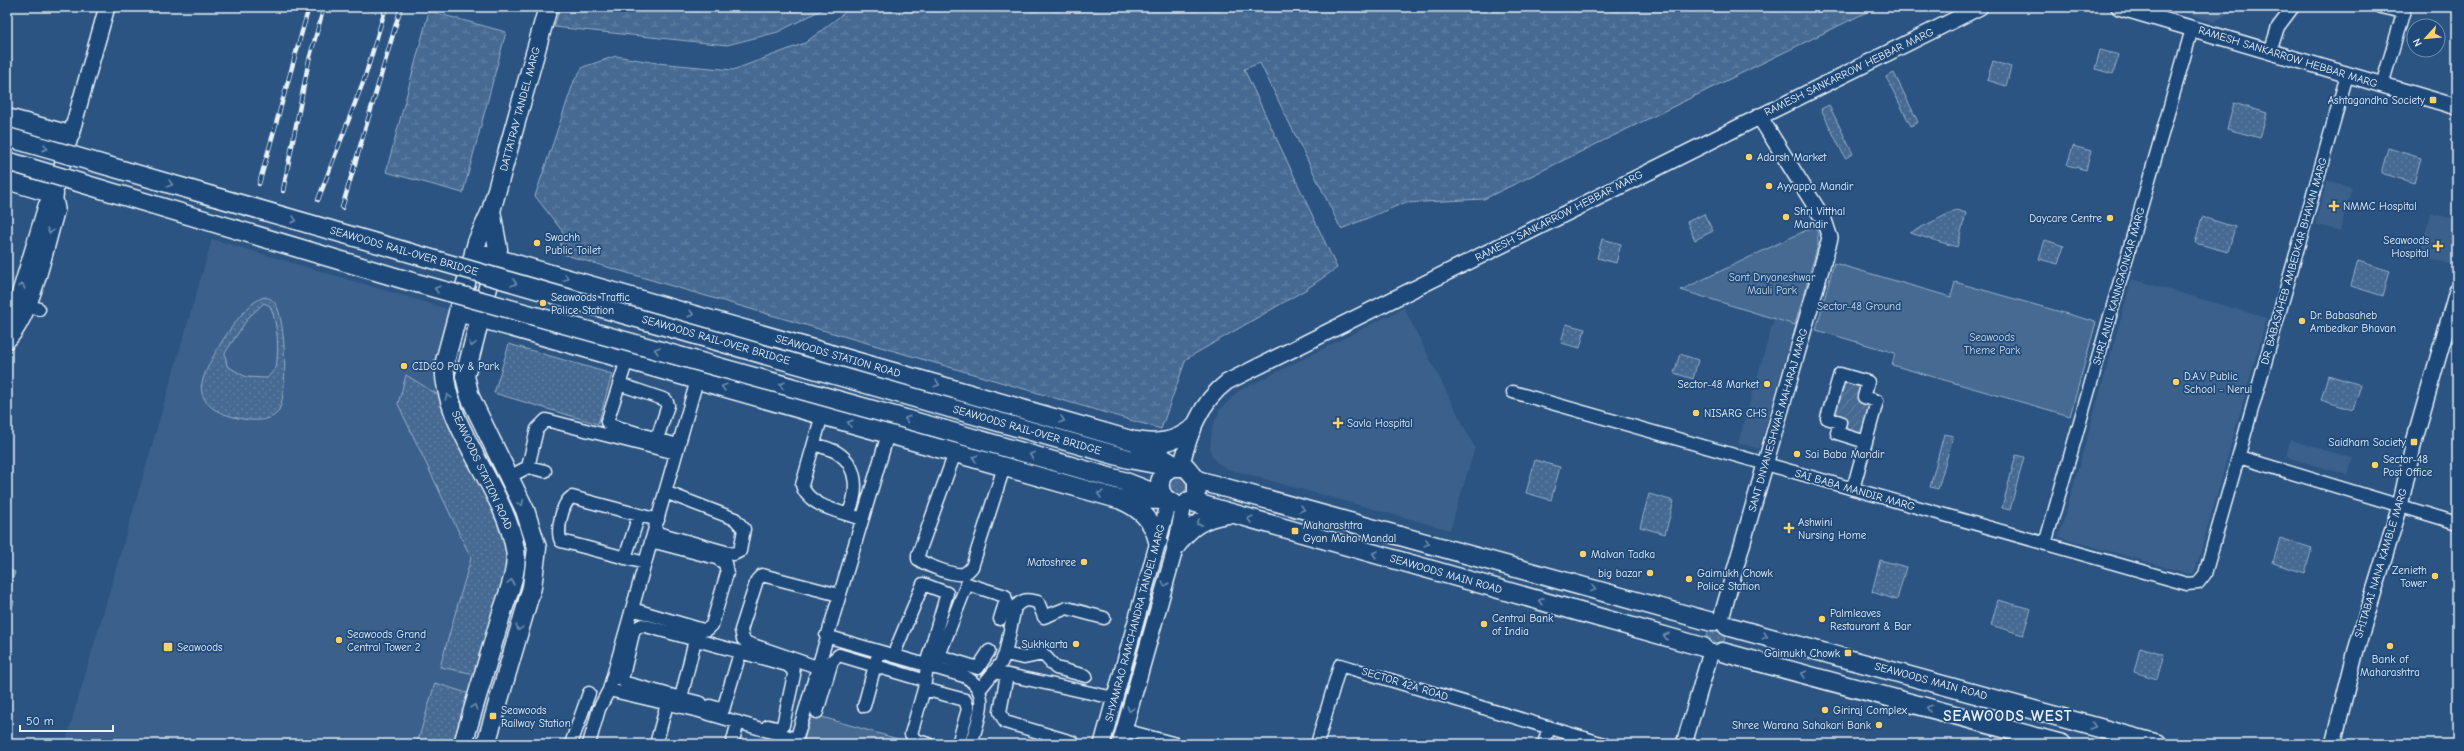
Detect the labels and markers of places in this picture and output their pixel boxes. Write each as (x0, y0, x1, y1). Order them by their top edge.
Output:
place label: Ashtagandha Society (2328, 94, 2425, 107)
marker: Ashtagandha Society (2428, 95, 2438, 105)
place label: Adarsh Market (1757, 151, 1827, 164)
marker: Adarsh Market (1744, 152, 1754, 162)
place label: Ayyappa Mandir (1777, 180, 1854, 193)
marker: Ayyappa Mandir (1764, 181, 1774, 191)
marker: NMMC Hospital (2328, 200, 2340, 212)
place label: NMMC Hospital (2343, 200, 2417, 213)
place label: Shri Vitthal Mandir (1794, 205, 1845, 231)
marker: Shri Vitthal Mandir (1781, 212, 1791, 222)
place label: Daycare Centre (2029, 212, 2102, 225)
marker: Daycare Centre (2105, 213, 2115, 223)
place label: Swachh Public Toilet (545, 231, 602, 257)
place label: Seawoods Hospital (2383, 234, 2429, 260)
marker: Swachh Public Toilet (532, 238, 542, 248)
marker: Seawoods Hospital (2432, 240, 2444, 252)
place label: Seawoods Traffic Police Station (551, 291, 631, 317)
marker: Seawoods Traffic Police Station (538, 298, 548, 308)
place label: Dr. Babasaheb Ambedkar Bhavan (2310, 309, 2396, 335)
marker: Dr. Babasaheb Ambedkar Bhavan (2297, 316, 2307, 326)
place label: CIDCO Pay & Park (412, 360, 500, 373)
marker: CIDCO Pay & Park (399, 361, 409, 371)
place label: D.A.V Public School - Nerul (2184, 370, 2252, 396)
marker: D.A.V Public School - Nerul (2171, 377, 2181, 387)
place label: Sector-48 Market (1677, 378, 1760, 391)
marker: Sector-48 Market (1762, 379, 1772, 389)
place label: NISARG CHS (1704, 407, 1767, 420)
marker: NISARG CHS (1691, 408, 1701, 418)
marker: Savla Hospital (1332, 417, 1344, 429)
place label: Savla Hospital (1347, 417, 1413, 430)
place label: Saidham Society (2328, 436, 2406, 449)
marker: Saidham Society (2409, 437, 2419, 447)
place label: Sai Baba Mandir (1805, 448, 1885, 461)
marker: Sai Baba Mandir (1792, 449, 1802, 459)
place label: Sector-48 Post Office (2383, 453, 2433, 479)
marker: Sector-48 Post Office (2370, 460, 2380, 470)
place label: Ashwini Nursing Home (1798, 516, 1867, 542)
place label: Maharashtra Gyan Maha Mandal (1303, 519, 1396, 545)
marker: Ashwini Nursing Home (1783, 522, 1795, 534)
marker: Maharashtra Gyan Maha Mandal (1290, 526, 1300, 536)
place label: Malvan Tadka (1591, 548, 1655, 561)
marker: Malvan Tadka (1578, 549, 1588, 559)
place label: Matoshree (1027, 556, 1076, 569)
marker: Matoshree (1079, 557, 1089, 567)
place label: Zenieth Tower (2392, 564, 2428, 590)
place label: big bazar (1598, 567, 1643, 580)
place label: Gaimukh Chowk Police Station (1697, 567, 1774, 593)
marker: big bazar (1645, 568, 1655, 578)
marker: Zenieth Tower (2430, 571, 2440, 581)
marker: Gaimukh Chowk Police Station (1684, 574, 1694, 584)
place label: Palmleaves Restaurant & Bar (1830, 607, 1912, 633)
place label: Central Bank of India (1492, 612, 1554, 638)
marker: Palmleaves Restaurant & Bar (1817, 614, 1827, 624)
marker: Central Bank of India (1479, 619, 1489, 629)
place label: Seawoods Grand Central Tower 2 (347, 628, 426, 654)
marker: Seawoods Grand Central Tower 2 (334, 635, 344, 645)
place label: Sukhkarta (1021, 638, 1068, 651)
marker: Sukhkarta (1071, 639, 1081, 649)
marker: Seawoods (162, 641, 174, 653)
place label: Seawoods (177, 641, 223, 654)
marker: Bank of Maharashtra (2385, 641, 2395, 651)
place label: Gaimukh Chowk (1764, 647, 1841, 660)
marker: Gaimukh Chowk (1843, 648, 1853, 658)
place label: Bank of Maharashtra (2360, 653, 2420, 679)
place label: Seawoods Railway Station (501, 704, 571, 730)
place label: Giriraj Complex (1833, 704, 1908, 717)
marker: Giriraj Complex (1820, 705, 1830, 715)
marker: Seawoods Railway Station (488, 711, 498, 721)
place label: Shree Warana Sahakari Bank (1732, 719, 1872, 732)
marker: Shree Warana Sahakari Bank (1874, 720, 1884, 730)

